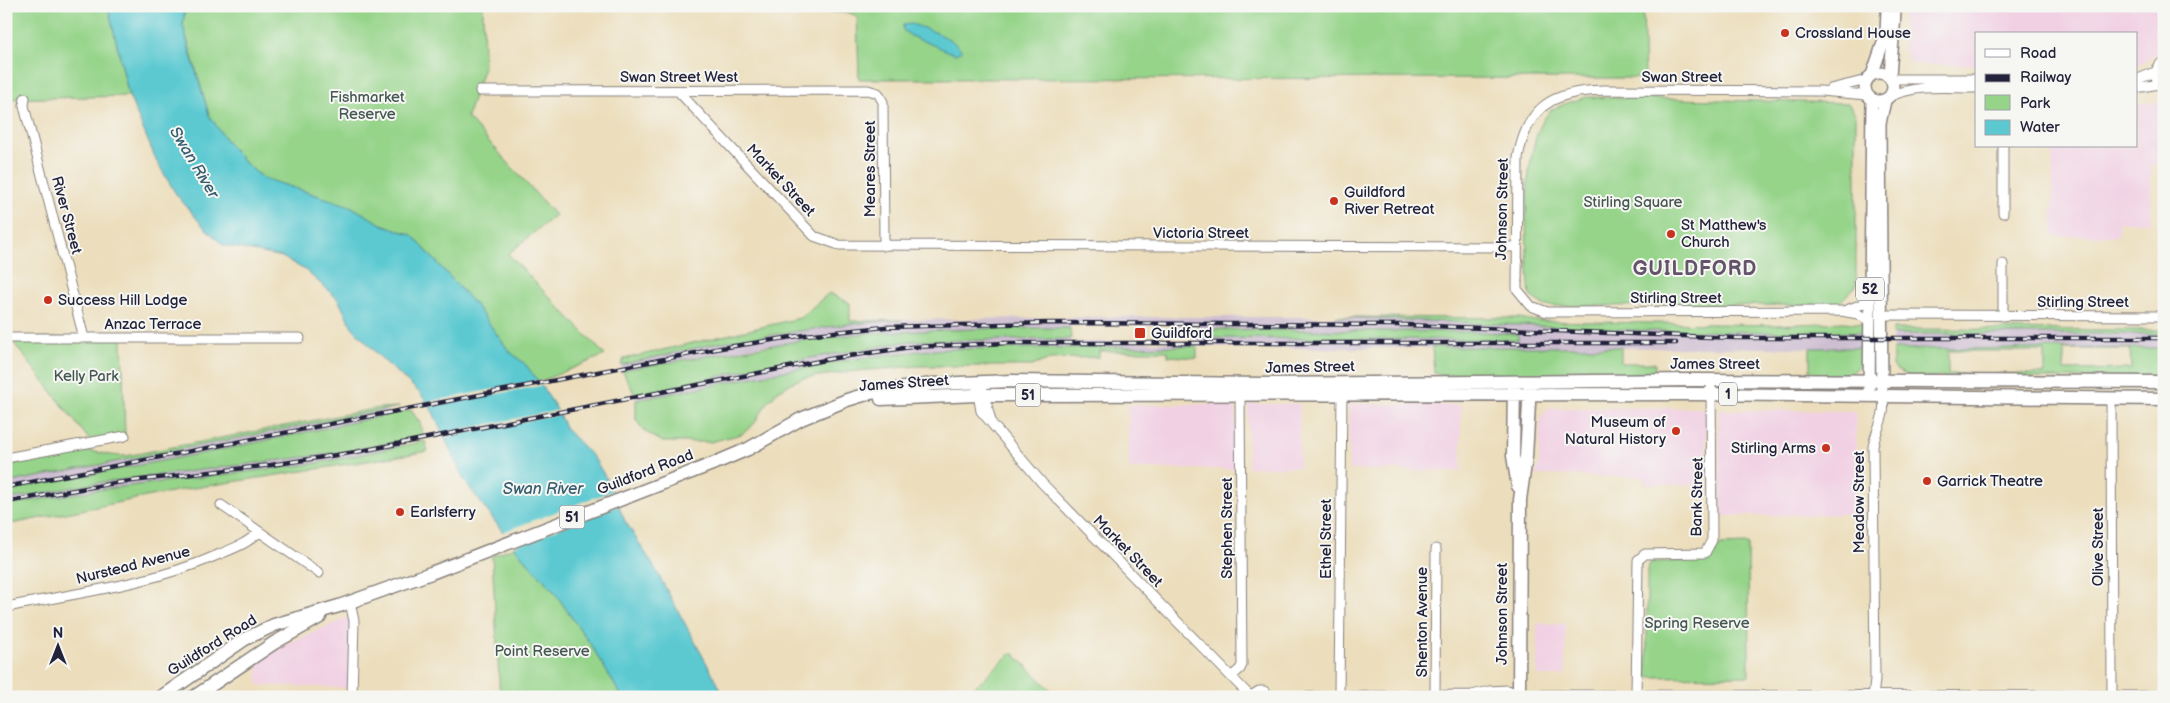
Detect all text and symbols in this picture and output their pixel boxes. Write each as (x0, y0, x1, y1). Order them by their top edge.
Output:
place label: Crossland House (1795, 24, 1911, 43)
marker: Crossland House (1779, 27, 1791, 39)
legend (1975, 32, 2138, 148)
text: Road (2020, 44, 2056, 63)
street label: Swan Street West (620, 68, 738, 87)
street label: Swan Street (1642, 68, 1723, 87)
text: Railway (2020, 68, 2071, 87)
park label: Fishmarket Reserve (329, 88, 405, 124)
text: Park (2020, 94, 2051, 113)
text: Water (2020, 118, 2060, 137)
street label: Meares Street (861, 120, 880, 217)
water label: Swan River (165, 123, 223, 203)
street label: Market Street (742, 140, 819, 221)
street label: Johnson Street (1492, 157, 1513, 260)
street label: River Street (47, 174, 86, 257)
place label: Guildford River Retreat (1344, 183, 1435, 219)
park label: Stirling Square (1583, 193, 1683, 212)
marker: Guildford River Retreat (1328, 195, 1340, 207)
place label: St Matthew's Church (1681, 216, 1767, 252)
street label: Victoria Street (1153, 224, 1249, 243)
marker: St Matthew's Church (1665, 228, 1677, 240)
district label: GUILDFORD (1633, 257, 1757, 281)
road number: 52 (1856, 278, 1884, 300)
street label: Stirling Street (1630, 289, 1722, 308)
place label: Success Hill Lodge (58, 291, 187, 310)
street label: Stirling Street (2037, 293, 2129, 312)
marker: Success Hill Lodge (42, 294, 54, 306)
street label: Anzac Terrace (105, 315, 202, 334)
place label: Guildford (1151, 324, 1212, 343)
marker: Guildford (1133, 326, 1147, 340)
street label: James Street (1670, 355, 1760, 374)
street label: James Street (1265, 357, 1355, 378)
park label: Kelly Park (53, 367, 119, 386)
street label: James Street (859, 371, 950, 396)
road number: 1 (1719, 382, 1737, 406)
road number: 51 (1016, 384, 1040, 406)
place label: Museum of Natural History (1565, 413, 1666, 449)
marker: Museum of Natural History (1670, 425, 1682, 437)
place label: Stirling Arms (1731, 439, 1817, 458)
marker: Stirling Arms (1820, 442, 1832, 454)
street label: Guildford Road (594, 445, 696, 500)
street label: Meadow Street (1850, 450, 1869, 553)
street label: Bank Street (1687, 457, 1708, 537)
place label: Garrick Theatre (1937, 472, 2043, 491)
marker: Garrick Theatre (1921, 475, 1933, 487)
street label: Stephen Street (1218, 477, 1237, 579)
water label: Swan River (503, 480, 584, 499)
street label: Ethel Street (1317, 499, 1336, 579)
place label: Earlsferry (410, 503, 476, 522)
marker: Earlsferry (394, 506, 406, 518)
road number: 51 (560, 506, 584, 528)
street label: Olive Street (2089, 507, 2108, 586)
street label: Market Street (1089, 512, 1167, 591)
street label: Nurstead Avenue (74, 542, 192, 589)
street label: Johnson Street (1493, 563, 1512, 665)
street label: Shenton Avenue (1413, 567, 1432, 677)
street label: Guildford Road (164, 610, 260, 680)
park label: Spring Reserve (1644, 614, 1750, 633)
north arrow (32, 620, 82, 670)
text: N (53, 625, 63, 642)
park label: Point Reserve (494, 642, 590, 661)

